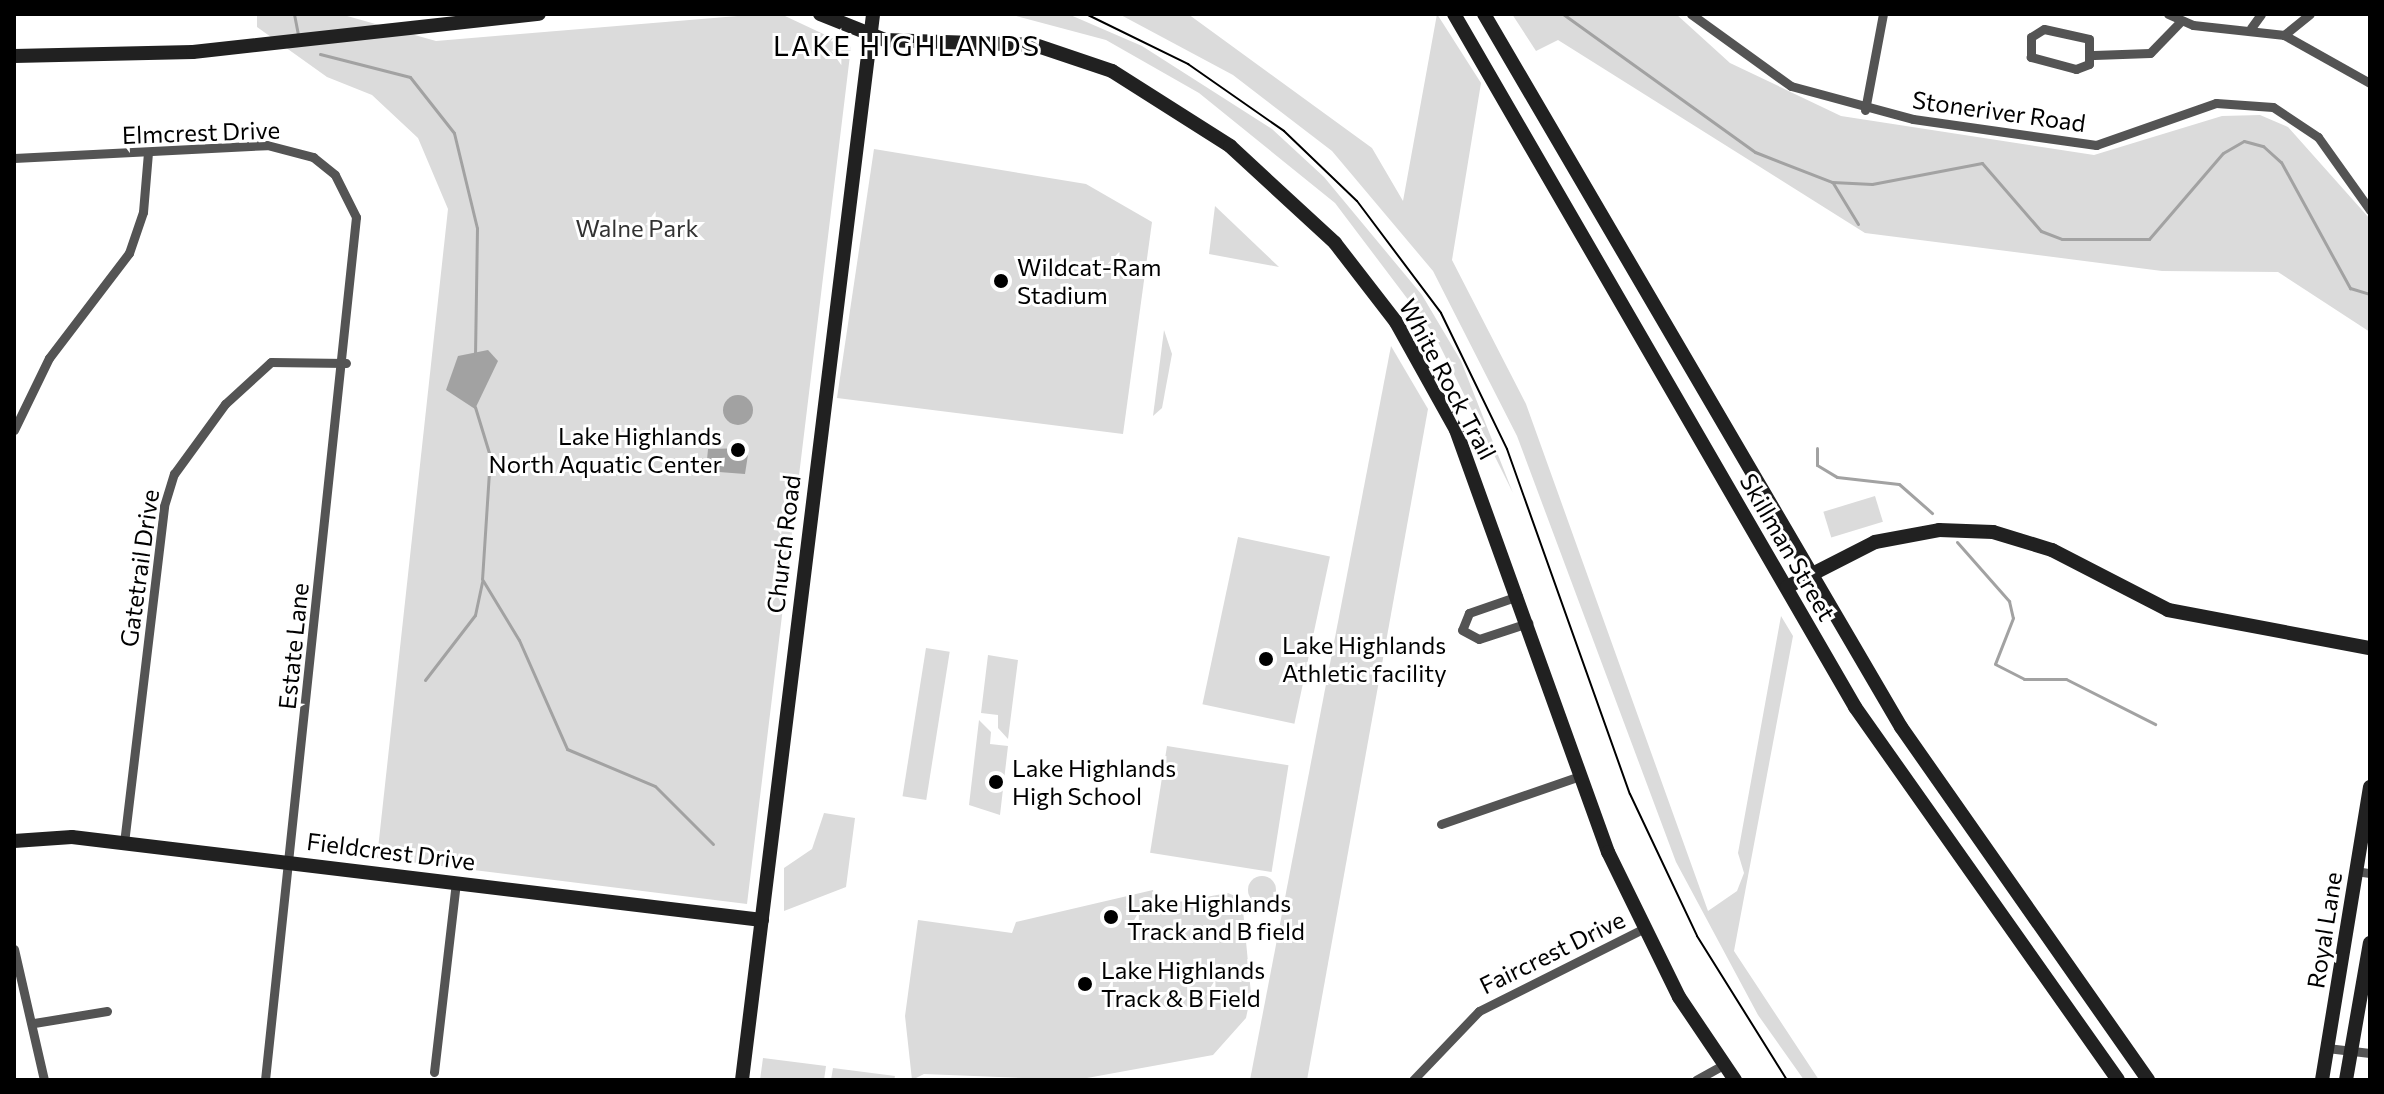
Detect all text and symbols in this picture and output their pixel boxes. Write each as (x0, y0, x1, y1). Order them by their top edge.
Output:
district label: LAKE HIGHLANDS (773, 28, 1041, 62)
street label: Stoneriver Road (1910, 85, 2088, 137)
street label: Elmcrest Drive (121, 115, 281, 149)
park label: Walne Park (575, 214, 699, 242)
place label: Wildcat-Ram Stadium (1017, 253, 1162, 309)
marker: Wildcat-Ram Stadium (992, 272, 1010, 290)
street label: White Rock Trail (1394, 294, 1502, 464)
place label: Lake Highlands North Aquatic Center (489, 422, 722, 478)
marker: Lake Highlands North Aquatic Center (729, 441, 747, 459)
street label: Skillman Street (1734, 468, 1842, 626)
street label: Church Road (760, 473, 806, 615)
street label: Gatetrail Drive (114, 487, 164, 649)
street label: Estate Lane (272, 581, 314, 711)
place label: Lake Highlands Athletic facility (1282, 631, 1447, 687)
marker: Lake Highlands Athletic facility (1257, 650, 1275, 668)
place label: Lake Highlands High School (1012, 754, 1176, 810)
marker: Lake Highlands High School (987, 773, 1005, 791)
street label: Fieldcrest Drive (305, 826, 477, 876)
street label: Royal Lane (2301, 870, 2347, 990)
place label: Lake Highlands Track and B field (1127, 889, 1305, 945)
street label: Faircrest Drive (1475, 904, 1629, 1000)
marker: Lake Highlands Track and B field (1102, 908, 1120, 926)
place label: Lake Highlands Track & B Field (1101, 956, 1265, 1012)
marker: Lake Highlands Track & B Field (1076, 975, 1094, 993)

